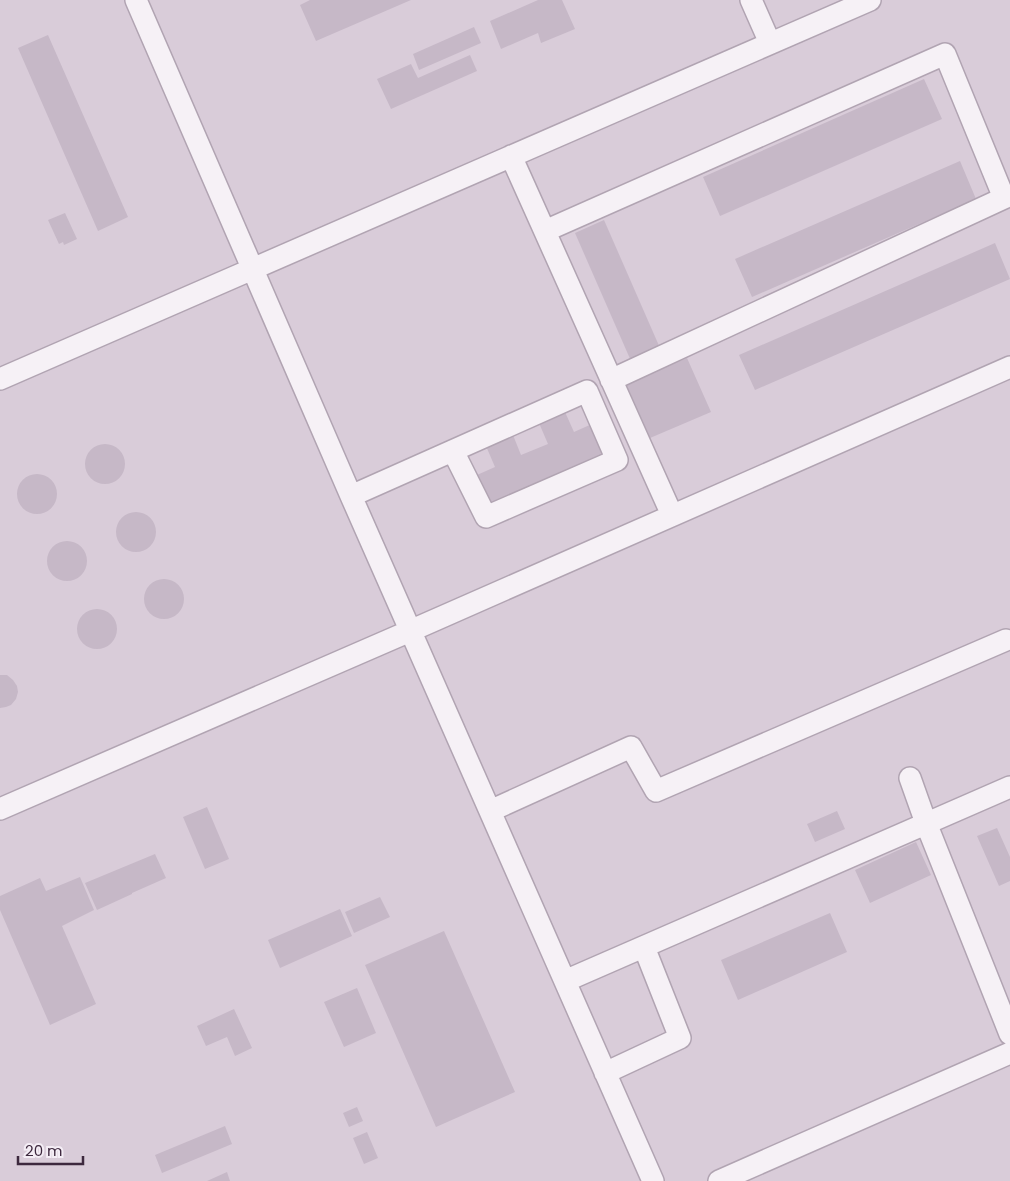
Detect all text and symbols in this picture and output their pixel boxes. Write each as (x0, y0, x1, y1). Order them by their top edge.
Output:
scale bar (18, 1134, 82, 1166)
text: 20 m (25, 1140, 63, 1161)

